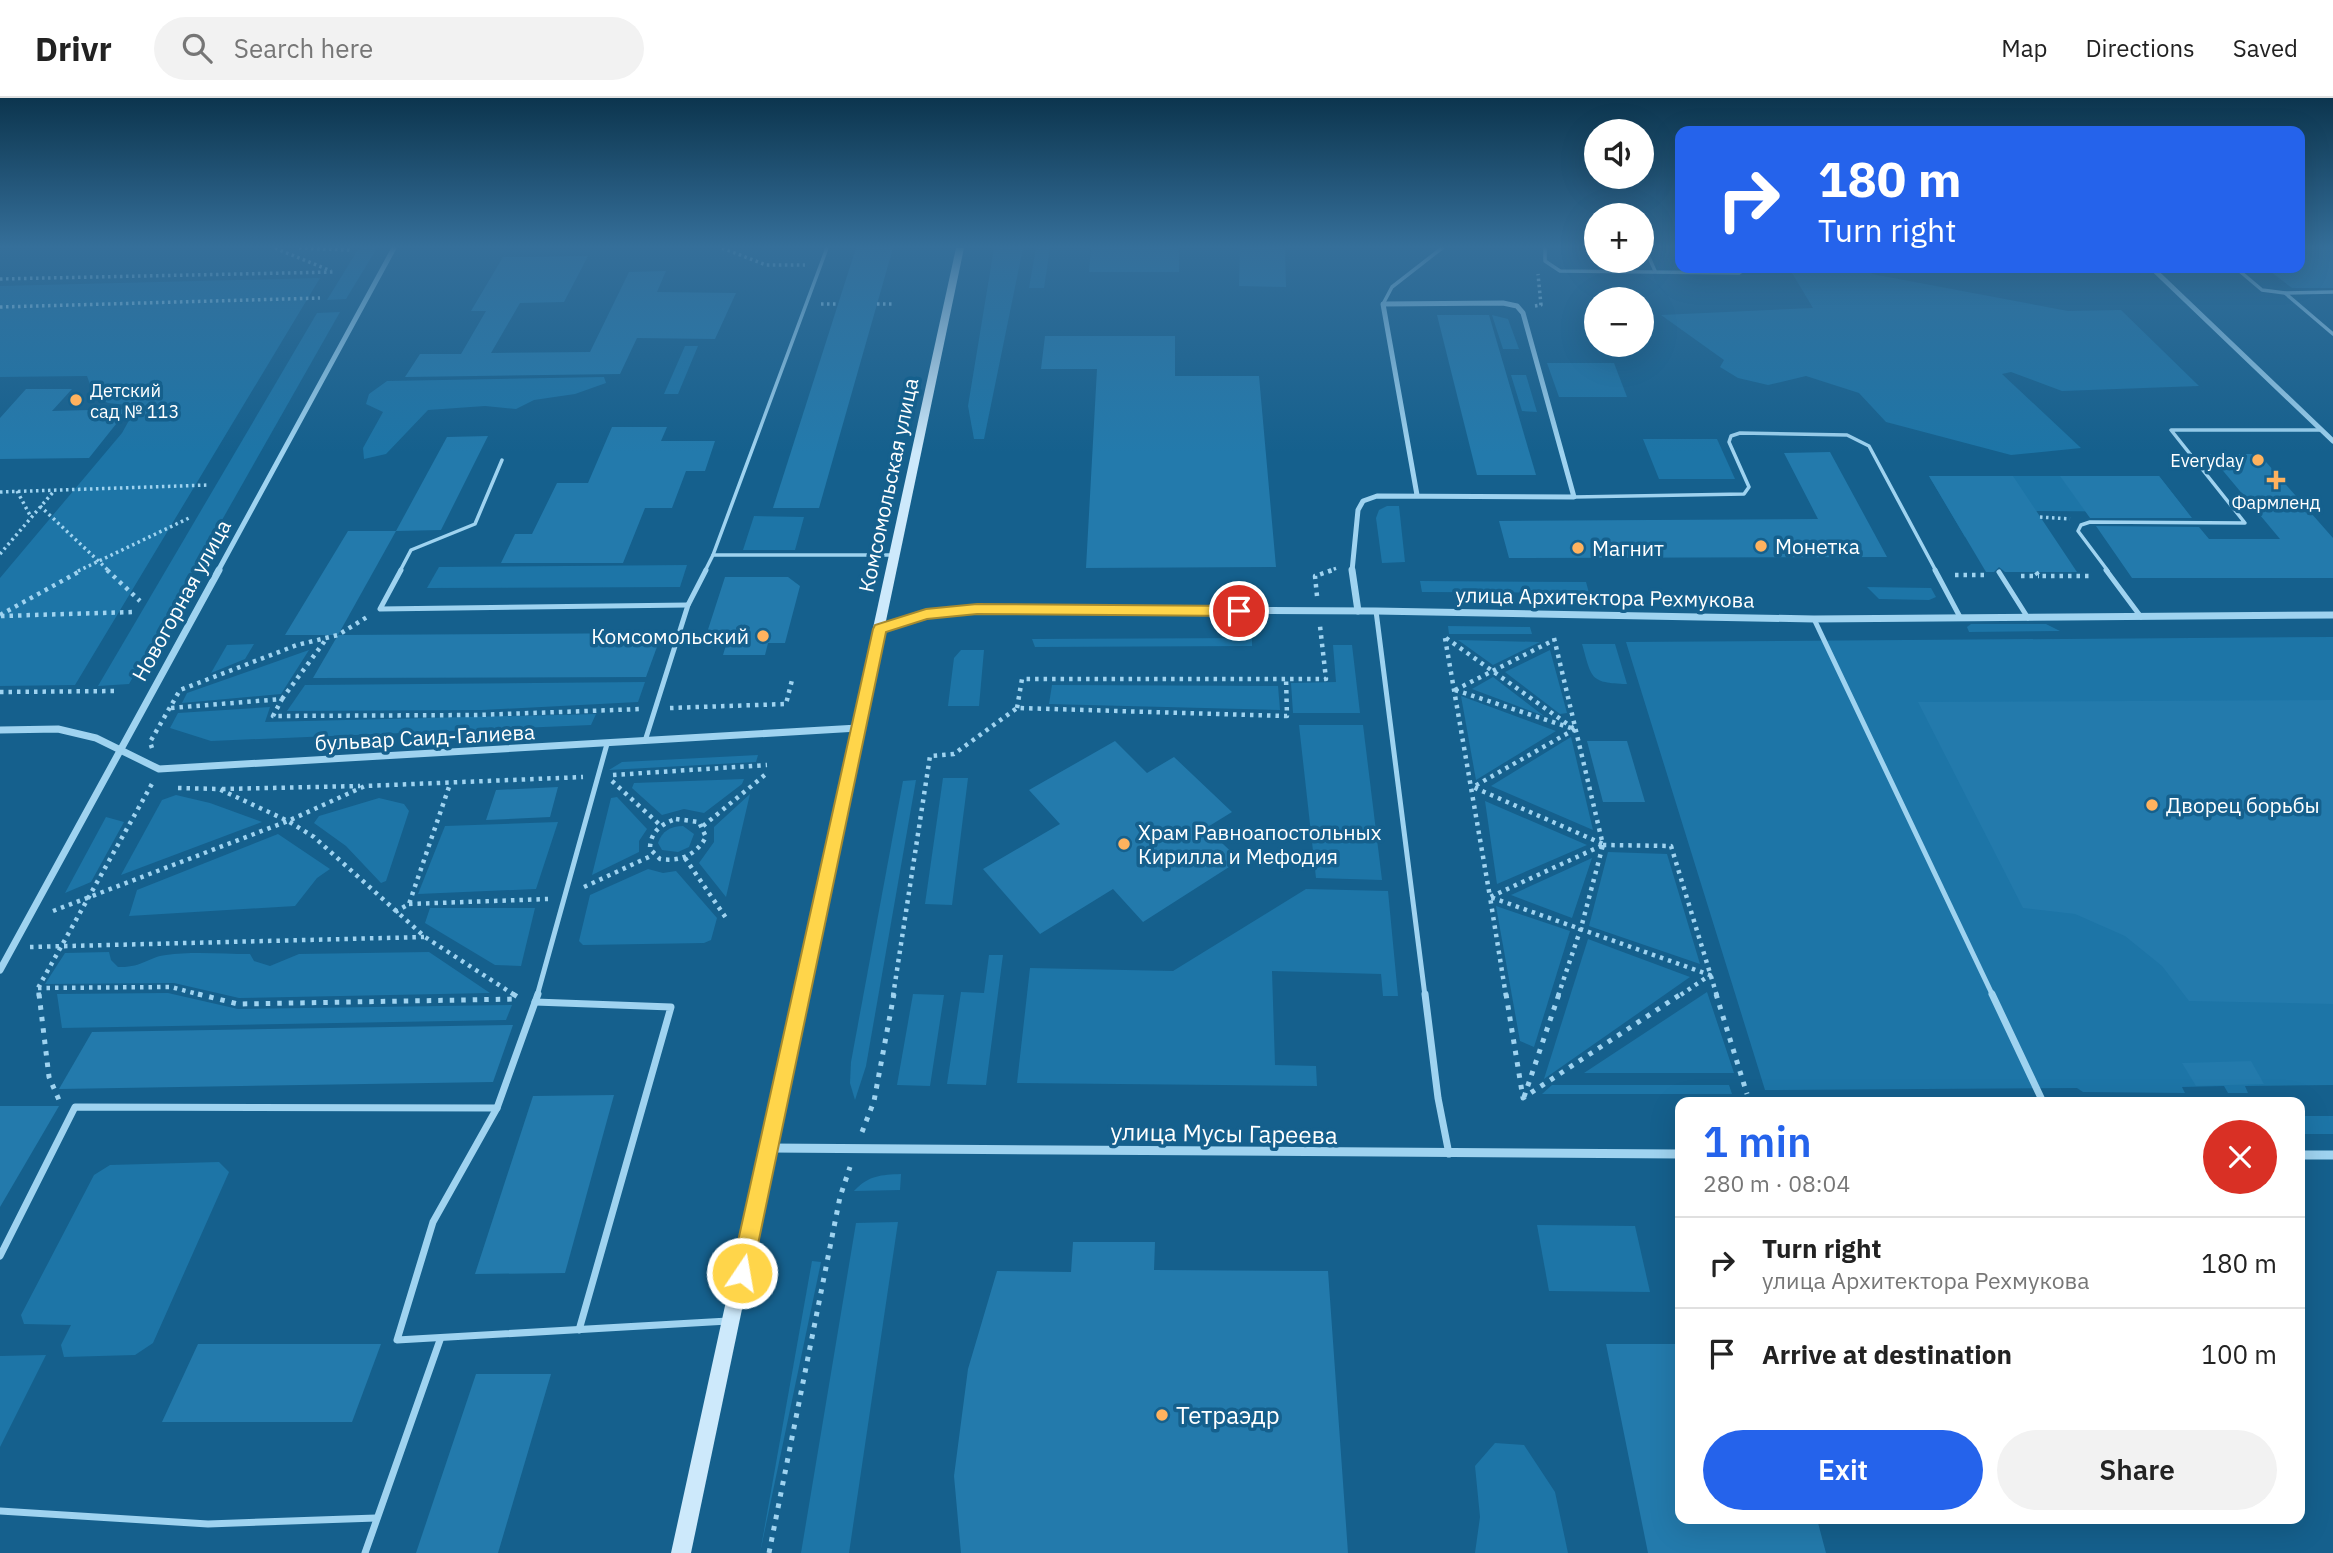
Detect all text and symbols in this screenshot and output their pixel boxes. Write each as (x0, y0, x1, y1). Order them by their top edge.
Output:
search box (154, 17, 644, 80)
text: Drivr (35, 27, 112, 70)
icon: search (178, 29, 216, 67)
text: Search here (234, 31, 373, 65)
text: Map (2001, 32, 2047, 64)
text: Directions (2085, 32, 2195, 64)
text: Saved (2233, 32, 2298, 64)
map controls (1584, 119, 1654, 357)
button: sound (1584, 119, 1654, 189)
text: 180 m (1818, 147, 1962, 210)
icon: right (1703, 154, 1794, 245)
button: + (1584, 203, 1654, 273)
text: Turn right (1818, 209, 1956, 251)
button: − (1584, 287, 1654, 357)
street label: Комсомольская улица (852, 375, 924, 595)
place label: Детский сад № 113 (90, 379, 179, 423)
marker: Детский сад № 113 (68, 392, 84, 408)
place label: Everyday (2170, 449, 2244, 472)
marker: Everyday (2250, 452, 2266, 468)
marker: Фармленд (2268, 472, 2284, 488)
place label: Фармленд (2231, 491, 2321, 514)
street label: Новогорная улица (125, 514, 237, 686)
place label: Монетка (1775, 532, 1860, 560)
place label: Магнит (1592, 534, 1664, 562)
marker: Монетка (1753, 538, 1769, 554)
marker: Магнит (1570, 540, 1586, 556)
street label: улица Архитектора Рехмукова (1455, 580, 1755, 614)
pin (1209, 581, 1269, 641)
icon: arrive (1220, 592, 1258, 630)
place label: Комсомольский (591, 622, 749, 650)
marker: Комсомольский (755, 628, 771, 644)
street label: бульвар Саид-Галиева (314, 717, 536, 757)
place label: Дворец борьбы (2166, 791, 2320, 819)
marker: Дворец борьбы (2144, 797, 2160, 813)
place label: Храм Равноапостольных Кирилла и Мефодия (1138, 818, 1382, 870)
marker: Храм Равноапостольных Кирилла и Мефодия (1116, 836, 1132, 852)
text: 1 min (1703, 1114, 1812, 1169)
street label: улица Мусы Гареева (1110, 1115, 1338, 1151)
button: close (2203, 1120, 2277, 1194)
text: 280 m · 08:04 (1703, 1168, 1850, 1198)
text: Turn right (1762, 1231, 1881, 1265)
position arrow (705, 1236, 779, 1310)
icon: right (1703, 1244, 1741, 1282)
text: 180 m (2201, 1246, 2277, 1280)
text: улица Архитектора Рехмукова (1762, 1265, 2090, 1295)
icon: arrive (1703, 1335, 1741, 1373)
text: Arrive at destination (1762, 1337, 2012, 1371)
text: 100 m (2201, 1337, 2277, 1371)
place label: Тетраэдр (1176, 1399, 1280, 1431)
marker: Тетраэдр (1154, 1407, 1170, 1423)
button: Exit (1703, 1430, 1983, 1510)
button: Share (1997, 1430, 2277, 1510)

